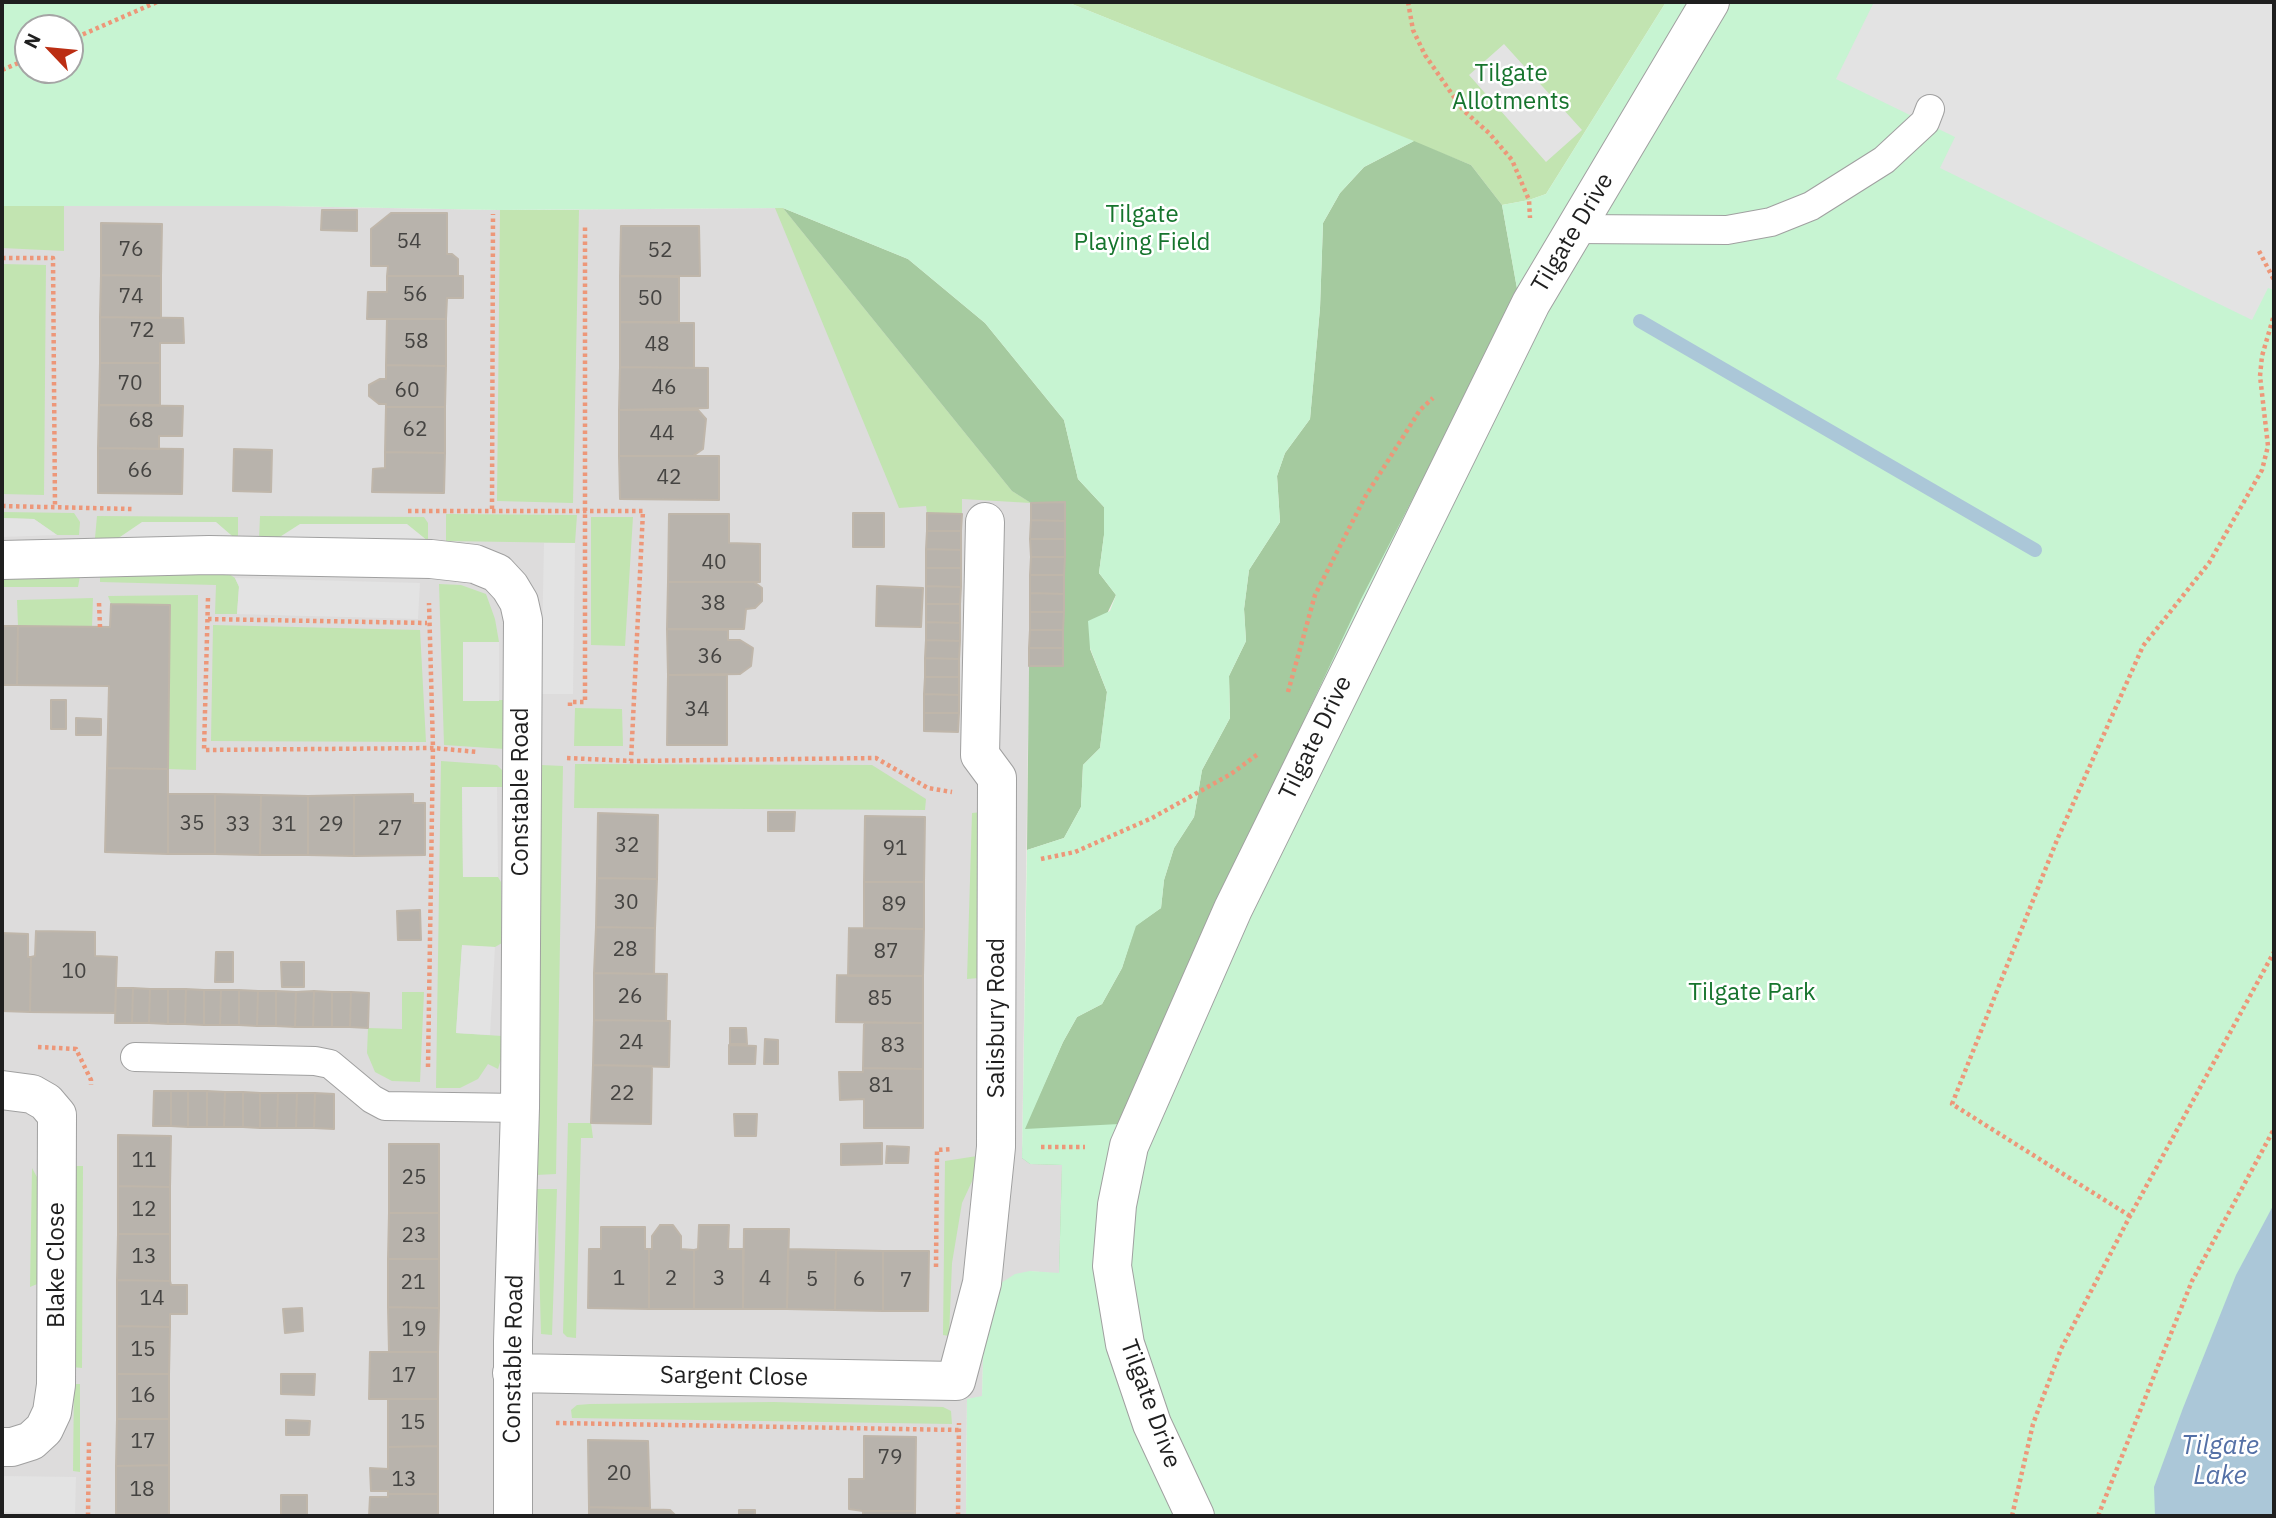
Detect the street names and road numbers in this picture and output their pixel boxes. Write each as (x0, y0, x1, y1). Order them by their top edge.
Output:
street label: Tilgate Drive (1526, 168, 1620, 298)
street label: Tilgate Drive (1274, 671, 1358, 805)
street label: Constable Road (507, 707, 535, 877)
street label: Salisbury Road (983, 938, 1011, 1098)
street label: Blake Close (43, 1202, 71, 1328)
street label: Constable Road (498, 1274, 530, 1444)
street label: Tilgate Drive (1113, 1336, 1187, 1472)
street label: Sargent Close (660, 1361, 808, 1393)

